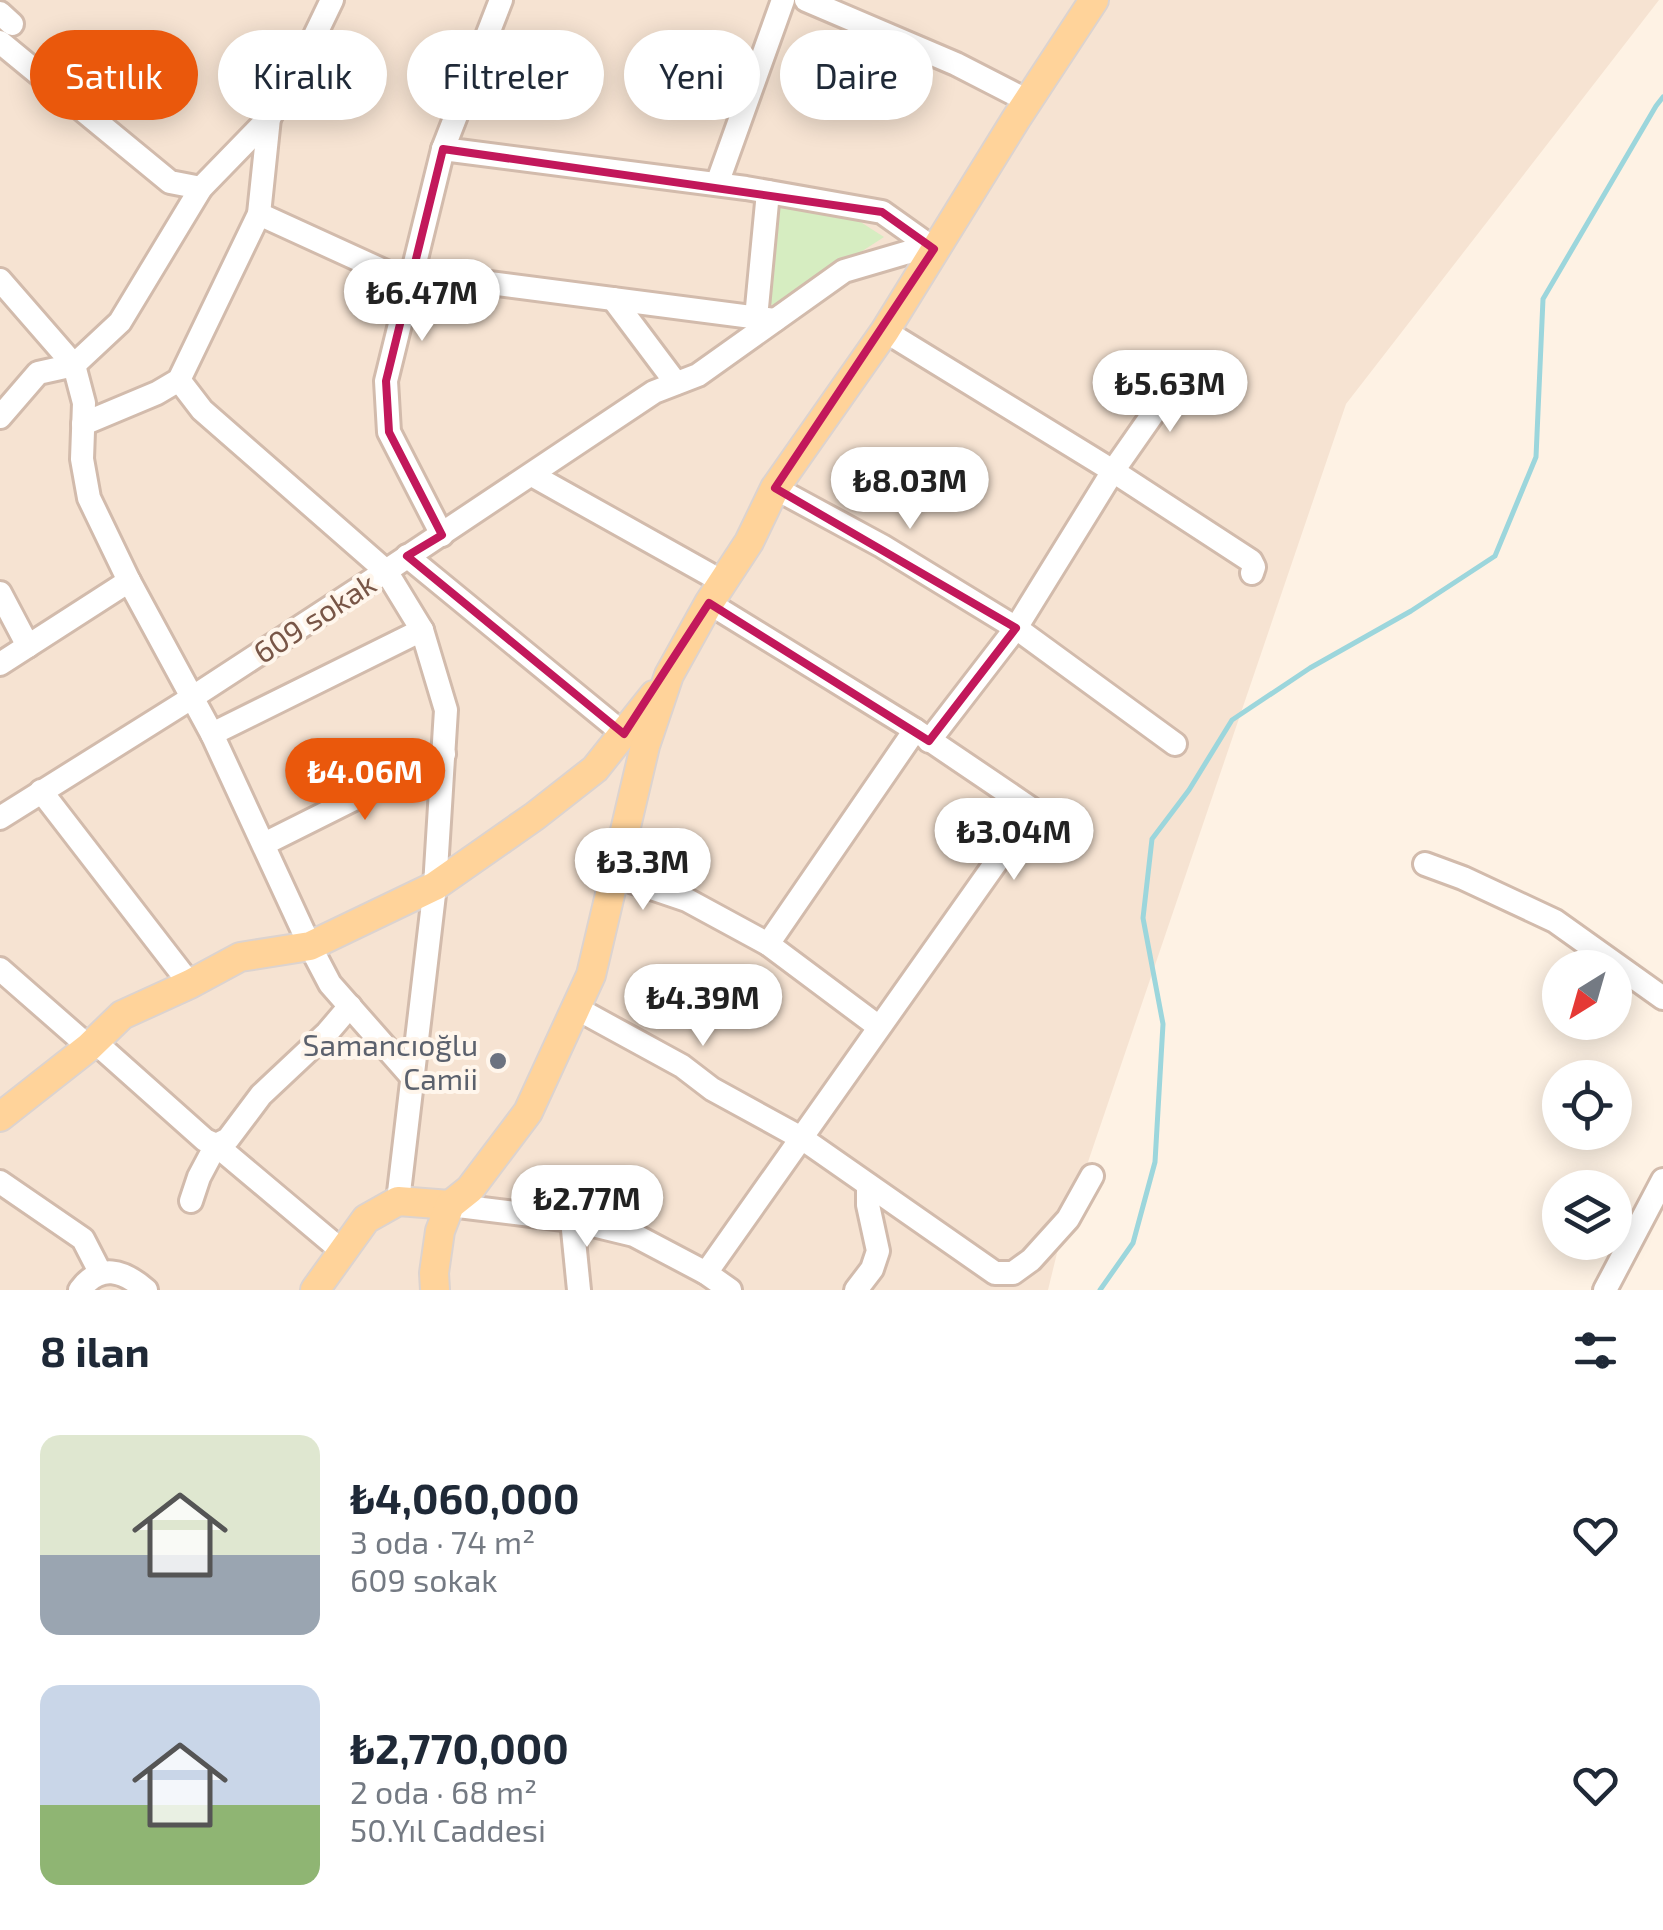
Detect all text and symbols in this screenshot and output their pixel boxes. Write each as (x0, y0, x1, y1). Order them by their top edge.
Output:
chip: Satılık (30, 30, 198, 120)
chip: Kiralık (218, 30, 387, 120)
chip: Filtreler (407, 30, 604, 120)
chip: Yeni (624, 30, 760, 120)
chip: Daire (780, 30, 933, 120)
pin: ₺6.47M (341, 259, 503, 344)
text: ₺6.47M (366, 272, 478, 310)
pin: ₺5.63M (1089, 350, 1251, 435)
text: ₺5.63M (1115, 363, 1225, 401)
pin: ₺8.03M (829, 447, 991, 532)
text: ₺8.03M (853, 460, 967, 498)
street label: 609 sokak (246, 564, 382, 670)
pin: ₺4.06M (284, 738, 446, 823)
text: ₺4.06M (307, 751, 423, 789)
pin: ₺3.04M (933, 798, 1095, 883)
text: ₺3.04M (957, 811, 1071, 849)
pin: ₺3.3M (573, 828, 713, 913)
text: ₺3.3M (597, 841, 689, 879)
north arrow (1542, 950, 1632, 1040)
map controls (1542, 950, 1632, 1260)
pin: ₺4.39M (622, 964, 784, 1049)
text: ₺4.39M (646, 977, 760, 1015)
place label: Samancıoğlu Camii (303, 1026, 478, 1096)
marker: Samancıoğlu Camii (487, 1050, 509, 1072)
button: locate (1542, 1060, 1632, 1150)
pin: ₺2.77M (506, 1165, 668, 1250)
button: layers (1542, 1170, 1632, 1260)
text: ₺2.77M (533, 1178, 641, 1216)
icon: filters (1568, 1323, 1623, 1378)
text: 8 ilan (40, 1325, 150, 1375)
text: ₺4,060,000 (350, 1472, 579, 1522)
icon: home (120, 1475, 240, 1595)
icon: heart (1568, 1508, 1623, 1563)
text: 3 oda · 74 m² (350, 1522, 535, 1560)
text: 609 sokak (350, 1560, 498, 1598)
text: ₺2,770,000 (350, 1722, 569, 1772)
icon: home (120, 1725, 240, 1845)
icon: heart (1568, 1758, 1623, 1813)
text: 2 oda · 68 m² (350, 1772, 537, 1810)
text: 50.Yıl Caddesi (350, 1810, 546, 1848)

